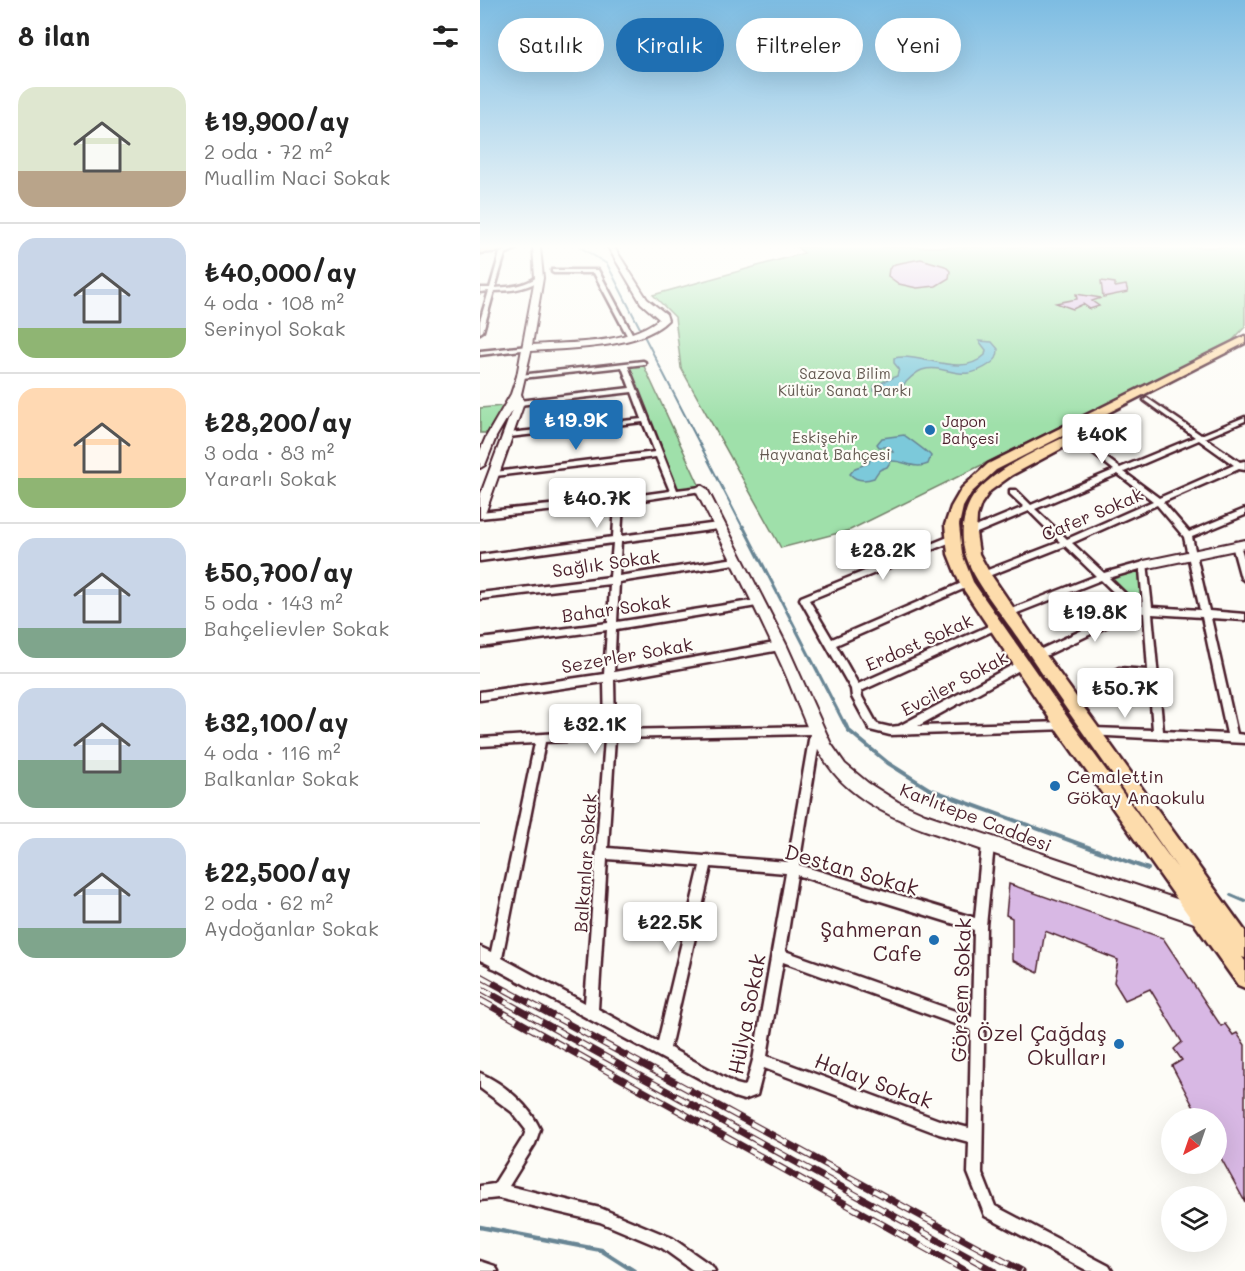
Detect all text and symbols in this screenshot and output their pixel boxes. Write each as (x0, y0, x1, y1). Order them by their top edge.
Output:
chip: Satılık (498, 18, 604, 72)
chip: Kiralık (616, 18, 724, 72)
chip: Filtreler (736, 18, 863, 72)
chip: Yeni (875, 18, 961, 72)
text: 8 ilan (18, 19, 90, 53)
icon: filters (429, 20, 462, 53)
text: ₺19,900/ay (204, 104, 350, 138)
icon: home (66, 111, 138, 183)
text: 2 oda · 72 m² (204, 138, 332, 164)
text: Muallim Naci Sokak (204, 164, 390, 190)
text: ₺40,000/ay (204, 255, 357, 289)
icon: home (66, 262, 138, 334)
text: 4 oda · 108 m² (204, 289, 344, 315)
text: Serinyol Sokak (204, 315, 345, 341)
park label: Sazova Bilim Kültür Sanat Parkı (778, 363, 912, 400)
pin: ₺19.9K (527, 400, 625, 451)
text: ₺28,200/ay (204, 405, 352, 439)
text: ₺19.9K (544, 406, 608, 432)
place label: Japon Bahçesi (942, 411, 999, 448)
icon: home (66, 412, 138, 484)
pin: ₺40K (1066, 414, 1138, 465)
text: ₺40K (1076, 420, 1128, 446)
marker: Japon Bahçesi (923, 423, 937, 437)
park label: Eskişehir Hayvanat Bahçesi (759, 427, 891, 464)
text: 3 oda · 83 m² (204, 439, 334, 465)
text: Yararlı Sokak (204, 465, 337, 491)
pin: ₺40.7K (548, 478, 646, 529)
street label: Cafer Sokak (1038, 482, 1146, 546)
text: ₺40.7K (563, 484, 631, 510)
pin: ₺28.2K (834, 530, 932, 581)
text: ₺28.2K (850, 536, 916, 562)
street label: Sağlık Sokak (551, 544, 661, 582)
text: ₺50,700/ay (204, 555, 353, 589)
icon: home (66, 562, 138, 634)
street label: Bahar Sokak (560, 588, 672, 628)
text: 5 oda · 143 m² (204, 589, 343, 615)
pin: ₺19.8K (1046, 592, 1144, 643)
text: ₺19.8K (1062, 598, 1128, 624)
street label: Erdost Sokak (862, 608, 976, 676)
text: Bahçelievler Sokak (204, 615, 389, 641)
street label: Sezerler Sokak (559, 632, 695, 678)
street label: Evciler Sokak (896, 645, 1012, 721)
pin: ₺50.7K (1076, 668, 1174, 719)
text: ₺50.7K (1091, 674, 1159, 700)
pin: ₺32.1K (546, 704, 644, 755)
text: ₺32,100/ay (204, 705, 349, 739)
text: ₺32.1K (563, 710, 627, 736)
icon: home (66, 712, 138, 784)
text: 4 oda · 116 m² (204, 739, 341, 765)
place label: Cemalettin Gökay Anaokulu (1067, 764, 1205, 809)
text: Balkanlar Sokak (204, 765, 359, 791)
street label: Karlıtepe Caddesi (897, 777, 1055, 857)
marker: Cemalettin Gökay Anaokulu (1048, 779, 1062, 793)
street label: Balkanlar Sokak (568, 793, 602, 933)
street label: Destan Sokak (782, 837, 922, 901)
text: ₺22,500/ay (204, 855, 351, 889)
icon: home (66, 862, 138, 934)
text: 2 oda · 62 m² (204, 889, 333, 915)
pin: ₺22.5K (621, 902, 719, 953)
text: ₺22.5K (637, 908, 703, 934)
text: Aydoğanlar Sokak (204, 915, 379, 941)
place label: Şahmeran Cafe (820, 915, 922, 966)
street label: Görsem Sokak (944, 917, 976, 1063)
marker: Şahmeran Cafe (927, 933, 941, 947)
street label: Hülya Sokak (721, 951, 771, 1077)
place label: Özel Çağdaş Okulları (977, 1019, 1107, 1070)
marker: Özel Çağdaş Okulları (1112, 1037, 1126, 1051)
street label: Halay Sokak (811, 1046, 937, 1114)
north arrow (1161, 1108, 1227, 1174)
map controls (1161, 1108, 1227, 1252)
button: layers (1161, 1186, 1227, 1252)

